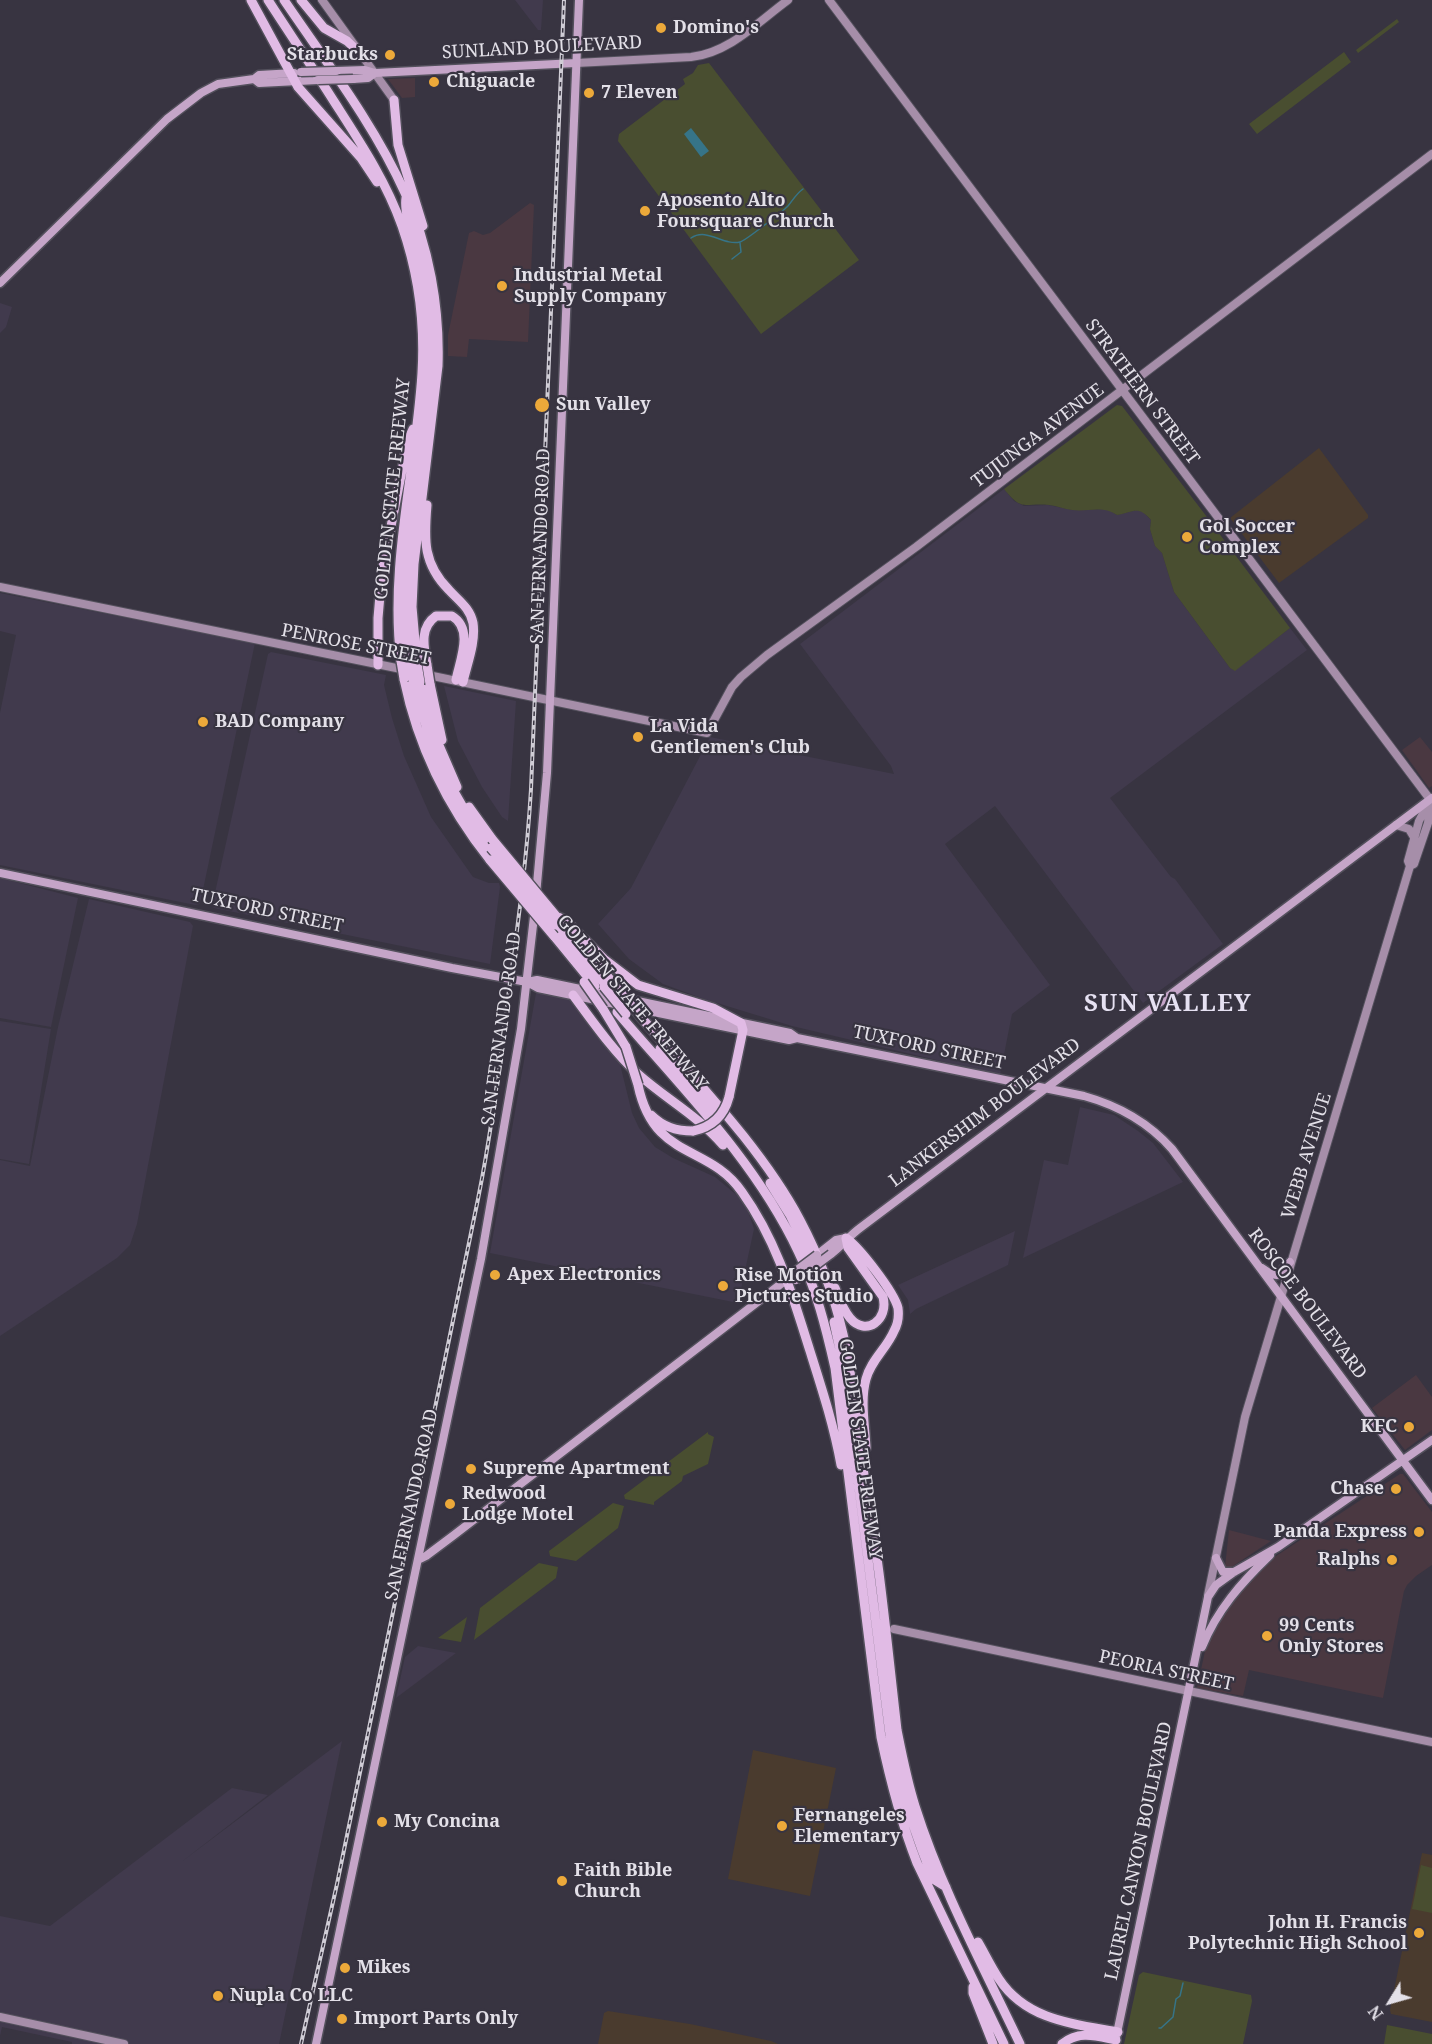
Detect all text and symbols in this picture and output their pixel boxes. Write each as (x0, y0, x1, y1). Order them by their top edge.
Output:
place label: Domino's (673, 17, 759, 39)
marker: Domino's (654, 21, 668, 35)
street label: SUNLAND BOULEVARD (441, 32, 643, 64)
place label: Starbucks (287, 44, 378, 66)
marker: Starbucks (383, 48, 397, 62)
place label: Chiguacle (446, 71, 535, 93)
marker: Chiguacle (427, 75, 441, 89)
place label: 7 Eleven (601, 82, 677, 104)
marker: 7 Eleven (582, 86, 596, 100)
place label: Aposento Alto Foursquare Church (657, 190, 834, 232)
marker: Aposento Alto Foursquare Church (638, 204, 652, 218)
place label: Industrial Metal Supply Company (514, 265, 666, 308)
marker: Industrial Metal Supply Company (495, 279, 509, 293)
street label: STRATHERN STREET (1080, 315, 1204, 469)
street label: GOLDEN STATE FREEWAY (371, 377, 415, 601)
street label: TUJUNGA AVENUE (968, 379, 1108, 493)
place label: Sun Valley (556, 394, 651, 416)
marker: Sun Valley (533, 396, 551, 414)
street label: SAN FERNANDO ROAD (527, 448, 555, 644)
place label: Gol Soccer Complex (1199, 516, 1295, 558)
marker: Gol Soccer Complex (1180, 530, 1194, 544)
street label: PENROSE STREET (279, 620, 433, 670)
place label: BAD Company (215, 711, 344, 733)
marker: BAD Company (196, 715, 210, 729)
place label: La Vida Gentlemen's Club (650, 716, 810, 758)
marker: La Vida Gentlemen's Club (631, 730, 645, 744)
street label: TUXFORD STREET (189, 884, 345, 938)
street label: GOLDEN STATE FREEWAY (552, 911, 712, 1095)
street label: SAN FERNANDO ROAD (478, 931, 526, 1127)
district label: SUN VALLEY (1084, 990, 1252, 1018)
street label: TUXFORD STREET (851, 1021, 1007, 1075)
street label: LANKERSHIM BOULEVARD (885, 1034, 1085, 1192)
street label: WEBB AVENUE (1278, 1090, 1336, 1222)
street label: ROSCOE BOULEVARD (1243, 1224, 1371, 1384)
place label: Apex Electronics (507, 1264, 661, 1286)
place label: Rise Motion Pictures Studio (735, 1265, 873, 1308)
marker: Apex Electronics (488, 1268, 502, 1282)
marker: Rise Motion Pictures Studio (716, 1279, 730, 1293)
street label: GOLDEN STATE FREEWAY (834, 1337, 886, 1561)
street label: SAN FERNANDO ROAD (381, 1407, 443, 1603)
place label: KFC (1361, 1416, 1397, 1438)
marker: KFC (1402, 1420, 1416, 1434)
place label: Supreme Apartment (483, 1458, 669, 1480)
marker: Supreme Apartment (464, 1462, 478, 1476)
place label: Chase (1330, 1478, 1384, 1500)
marker: Chase (1389, 1482, 1403, 1496)
place label: Redwood Lodge Motel (462, 1483, 574, 1526)
marker: Redwood Lodge Motel (443, 1497, 457, 1511)
place label: Panda Express (1274, 1521, 1407, 1543)
marker: Panda Express (1412, 1525, 1426, 1539)
place label: Ralphs (1318, 1549, 1380, 1571)
marker: Ralphs (1385, 1553, 1399, 1567)
place label: 99 Cents Only Stores (1279, 1615, 1384, 1658)
marker: 99 Cents Only Stores (1260, 1629, 1274, 1643)
street label: PEORIA STREET (1097, 1646, 1235, 1696)
street label: LAUREL CANYON BOULEVARD (1101, 1720, 1177, 1982)
place label: Fernangeles Elementary (794, 1805, 905, 1848)
place label: My Concina (394, 1811, 500, 1833)
marker: My Concina (375, 1815, 389, 1829)
marker: Fernangeles Elementary (775, 1819, 789, 1833)
place label: Faith Bible Church (574, 1860, 672, 1902)
marker: Faith Bible Church (555, 1874, 569, 1888)
place label: John H. Francis Polytechnic High School (1188, 1912, 1407, 1954)
marker: John H. Francis Polytechnic High School (1412, 1926, 1426, 1940)
place label: Mikes (357, 1957, 411, 1979)
marker: Mikes (338, 1961, 352, 1975)
north arrow (1360, 1972, 1420, 2032)
place label: Nupla Co LLC (230, 1985, 353, 2007)
marker: Nupla Co LLC (211, 1989, 225, 2003)
text: N (1363, 2001, 1388, 2024)
place label: Import Parts Only (354, 2008, 518, 2030)
marker: Import Parts Only (335, 2012, 349, 2026)

